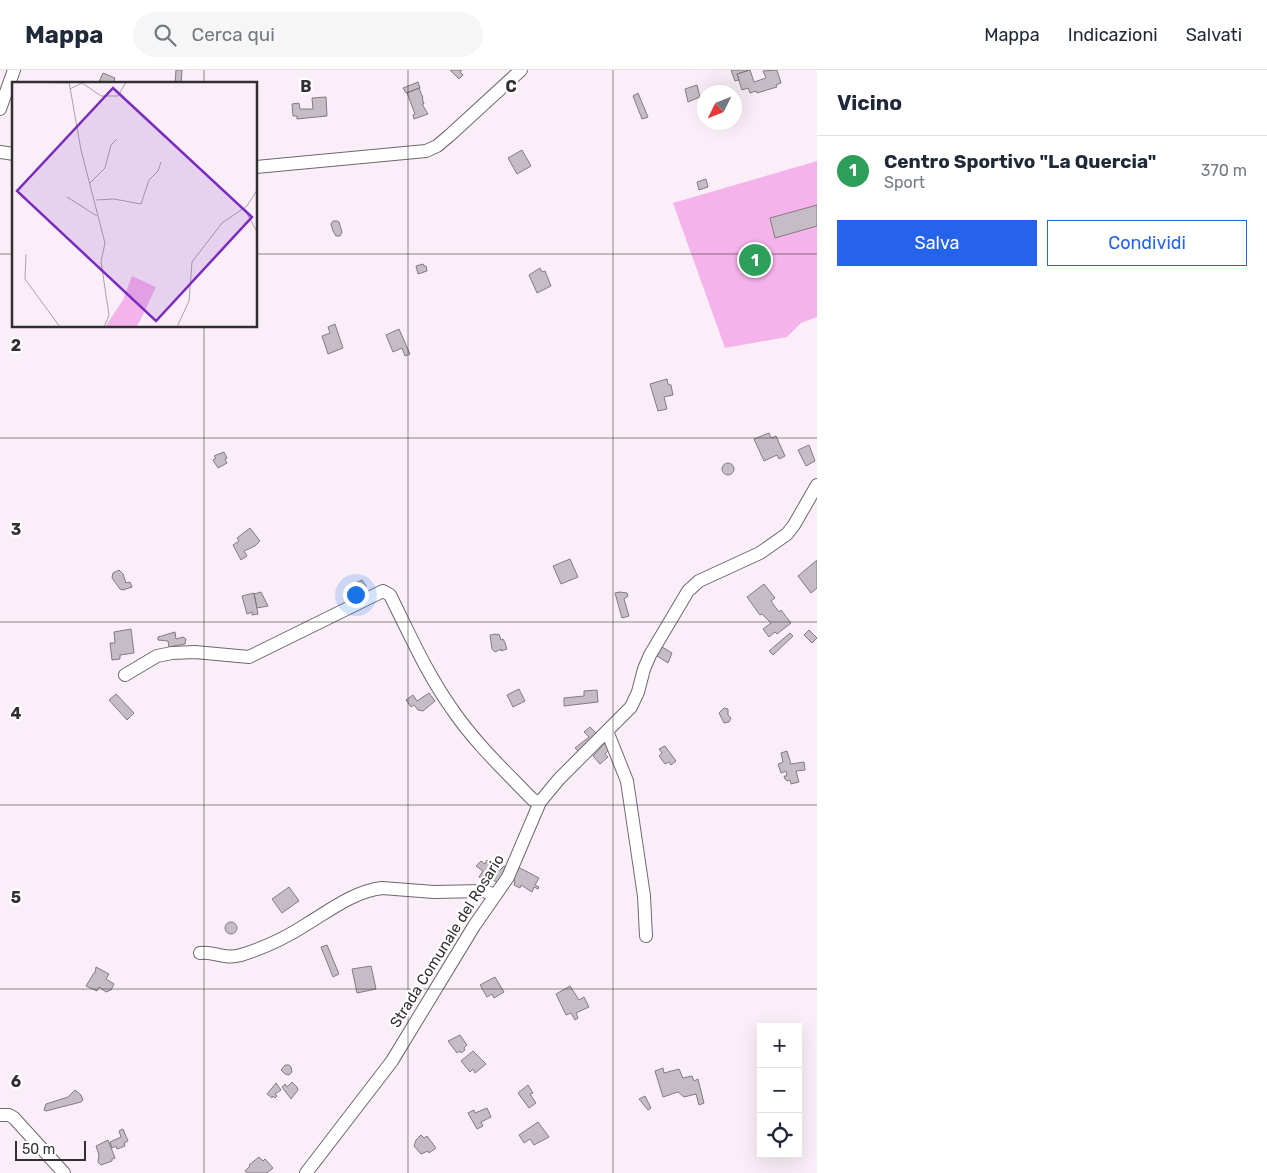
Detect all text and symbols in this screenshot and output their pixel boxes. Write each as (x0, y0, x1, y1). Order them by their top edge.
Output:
search box (133, 12, 483, 57)
text: Mappa (25, 21, 103, 49)
icon: search (151, 21, 179, 49)
text: Cerca qui (191, 23, 275, 46)
text: Mappa (984, 24, 1040, 46)
text: Indicazioni (1068, 24, 1158, 46)
text: Salvati (1186, 24, 1242, 46)
text: B (300, 77, 312, 96)
text: C (505, 77, 517, 96)
inset map (12, 82, 258, 328)
north arrow (697, 85, 742, 130)
text: Vicino (837, 90, 902, 115)
text: Centro Sportivo "La Quercia" (884, 150, 1156, 173)
text: 1 (849, 161, 857, 180)
text: 370 m (1201, 161, 1247, 180)
text: Sport (884, 173, 925, 192)
button: Salva (837, 220, 1037, 266)
button: Condividi (1047, 220, 1247, 266)
pin: 1 (739, 241, 771, 279)
text: 2 (11, 336, 21, 355)
text: 3 (11, 520, 21, 539)
your location (343, 582, 369, 608)
text: 4 (11, 704, 22, 723)
street label: Strada Comunale del Rosario (386, 851, 508, 1031)
text: 5 (11, 888, 21, 907)
map controls (757, 1023, 802, 1158)
button: + (757, 1023, 802, 1068)
button: − (757, 1068, 802, 1113)
text: 6 (11, 1072, 21, 1091)
button: locate (757, 1113, 802, 1158)
scale bar (15, 1138, 86, 1161)
text: 50 m (22, 1141, 55, 1158)

